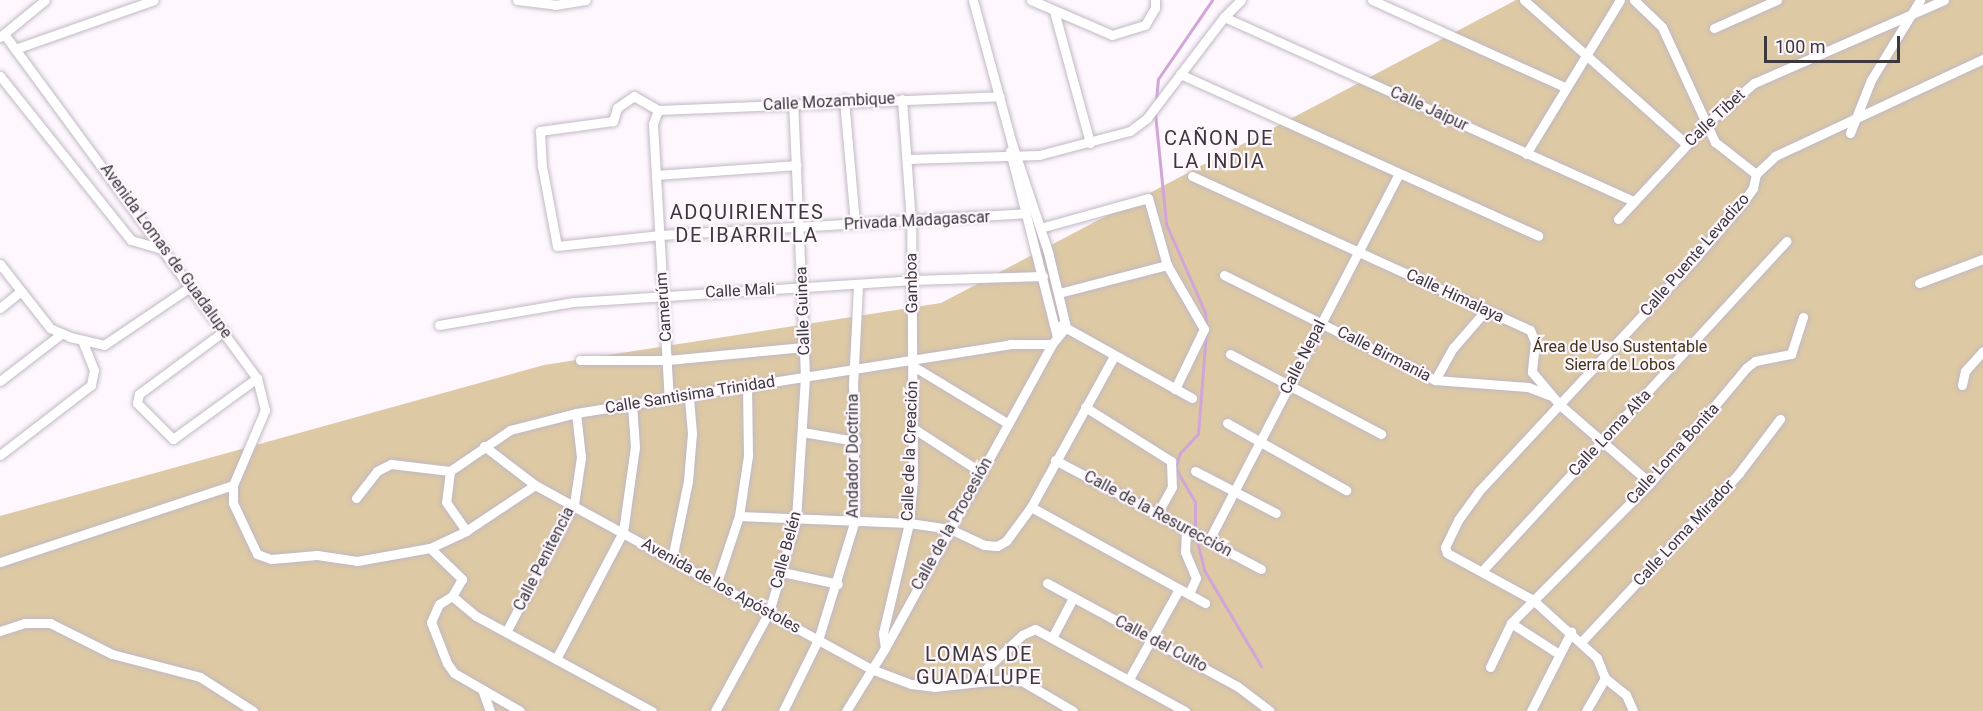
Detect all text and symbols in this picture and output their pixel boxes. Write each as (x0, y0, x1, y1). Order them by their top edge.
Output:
scale bar (1767, 24, 1904, 62)
text: 100 m (1775, 36, 1826, 57)
street label: Calle Jaipur (1387, 83, 1471, 135)
street label: Calle Tibet (1681, 85, 1749, 151)
street label: Calle Mozambique (762, 89, 896, 115)
district label: CAÑON DE LA INDIA (1164, 126, 1274, 173)
street label: Avenida Lomas de Guadalupe (96, 160, 236, 342)
street label: Calle Puente Levadizo (1636, 190, 1754, 320)
district label: ADQUIRIENTES DE IBARRILLA (670, 200, 824, 247)
street label: Privada Madagascar (843, 208, 991, 234)
street label: Gamboa (902, 253, 922, 313)
street label: Calle Himalaya (1403, 265, 1507, 327)
street label: Calle Guinea (792, 266, 814, 356)
street label: Camerúm (652, 271, 676, 343)
street label: Calle Mali (705, 280, 775, 302)
street label: Calle Nepal (1276, 317, 1330, 397)
street label: Calle Birmania (1334, 322, 1434, 386)
park label: Área de Uso Sustentable Sierra de Lobos (1533, 337, 1707, 375)
street label: Calle Santisima Trinidad (603, 372, 777, 418)
street label: Calle de la Creación (898, 380, 922, 522)
street label: Calle Loma Alta (1565, 385, 1655, 481)
street label: Andador Doctrina (843, 394, 863, 518)
street label: Calle Loma Bonita (1623, 399, 1723, 509)
street label: Calle de la Procesión (908, 454, 996, 594)
street label: Calle de la Resurección (1081, 467, 1235, 561)
street label: Calle Loma Mirador (1630, 476, 1738, 590)
street label: Calle Penitencia (510, 504, 578, 614)
street label: Calle Belén (767, 509, 805, 591)
street label: Avenida de los Apóstoles (638, 534, 804, 638)
street label: Calle del Culto (1111, 612, 1211, 676)
district label: LOMAS DE GUADALUPE (916, 642, 1042, 689)

